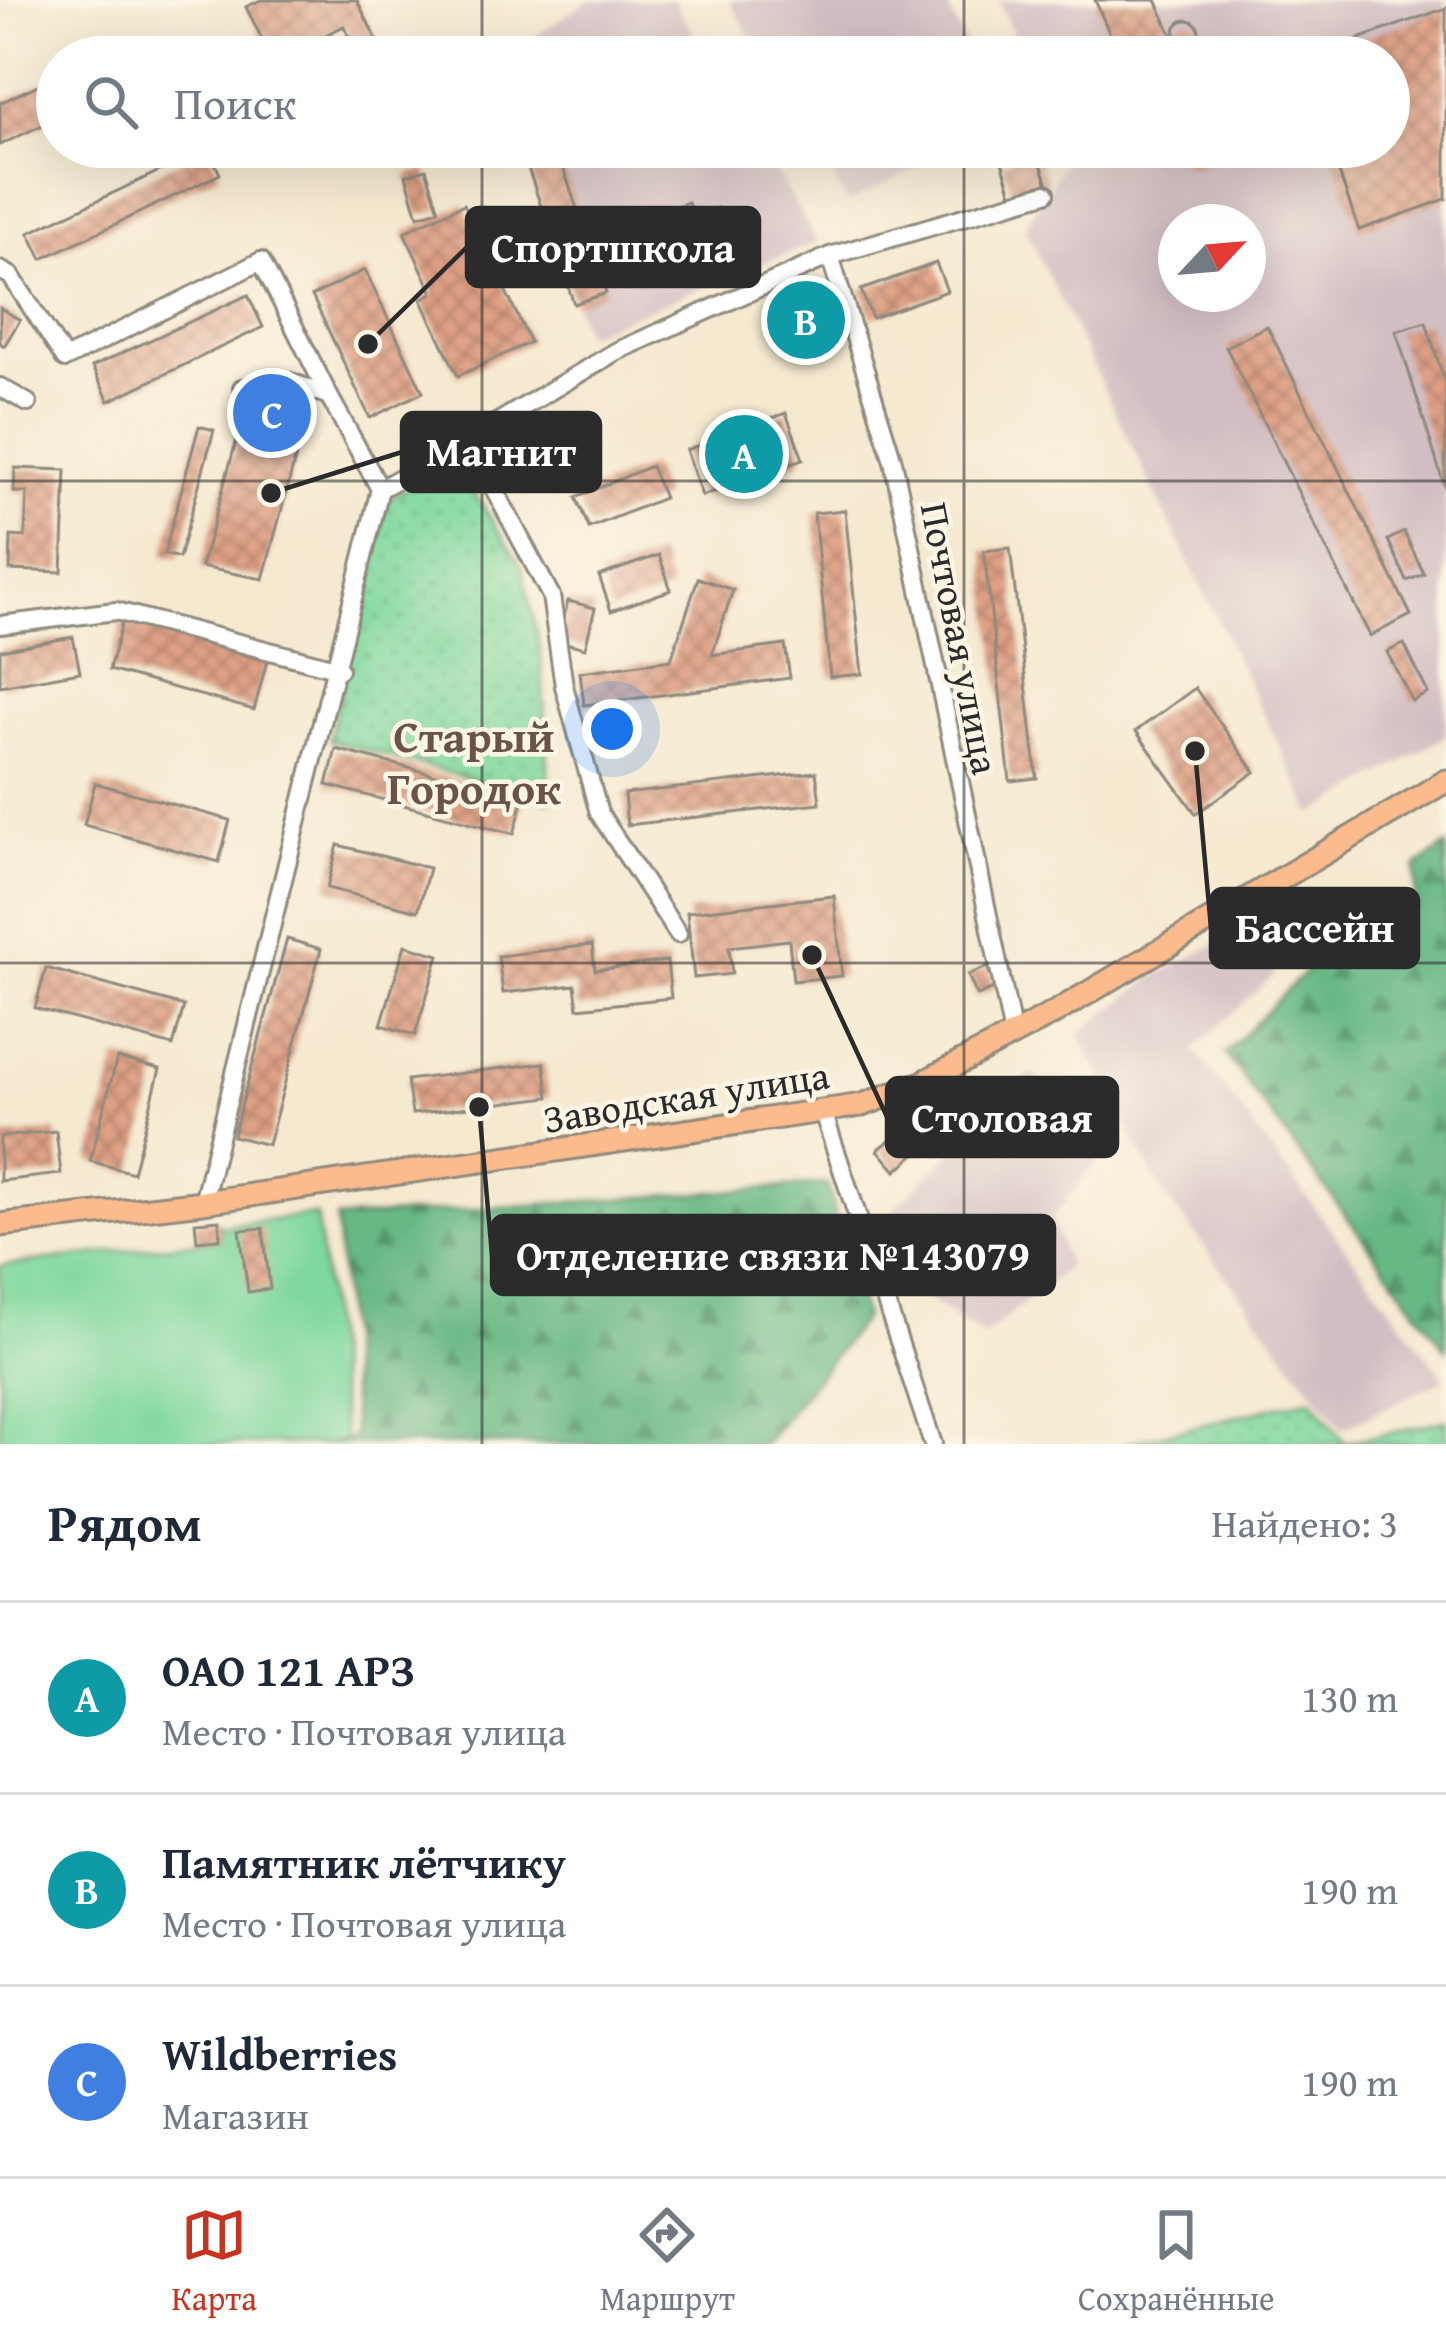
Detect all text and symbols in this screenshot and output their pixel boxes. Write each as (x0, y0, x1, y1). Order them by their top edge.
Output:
search box (36, 36, 1410, 168)
icon: search (78, 69, 144, 135)
text: Поиск (174, 70, 296, 135)
north arrow (1158, 204, 1266, 312)
callout: Спортшкола (467, 208, 759, 286)
text: Спортшкола (491, 216, 736, 277)
pin: B (767, 275, 845, 365)
pin: C (233, 368, 311, 458)
pin: A (705, 409, 783, 499)
callout: Магнит (402, 413, 600, 491)
text: Магнит (426, 420, 577, 481)
street label: Почтовая улица (907, 497, 1015, 779)
your location (582, 699, 642, 759)
district label: Старый Городок (387, 703, 561, 820)
callout: Бассейн (1211, 889, 1418, 967)
text: Бассейн (1236, 896, 1394, 957)
street label: Заводская улица (539, 1045, 833, 1147)
callout: Столовая (887, 1078, 1117, 1156)
text: Столовая (911, 1086, 1093, 1147)
callout: Отделение связи №143079 (492, 1216, 1054, 1294)
text: Отделение связи №143079 (516, 1224, 1030, 1285)
text: Рядом (48, 1485, 202, 1560)
text: Найдено: 3 (1211, 1494, 1398, 1551)
text: OAO 121 АРЗ (162, 1637, 415, 1702)
text: A (75, 1669, 99, 1726)
text: 130 m (1301, 1669, 1398, 1726)
text: Место · Почтовая улица (162, 1702, 566, 1759)
text: Памятник лётчику (162, 1829, 566, 1894)
text: B (75, 1861, 99, 1918)
text: 190 m (1301, 1861, 1398, 1918)
text: Место · Почтовая улица (162, 1894, 566, 1951)
text: Wildberries (162, 2021, 397, 2086)
text: C (76, 2053, 98, 2110)
text: 190 m (1301, 2053, 1398, 2110)
text: Магазин (162, 2086, 309, 2143)
tab: Карта (172, 2202, 257, 2322)
tab: Маршрут (600, 2202, 735, 2322)
tab: Сохранённые (1078, 2202, 1275, 2322)

